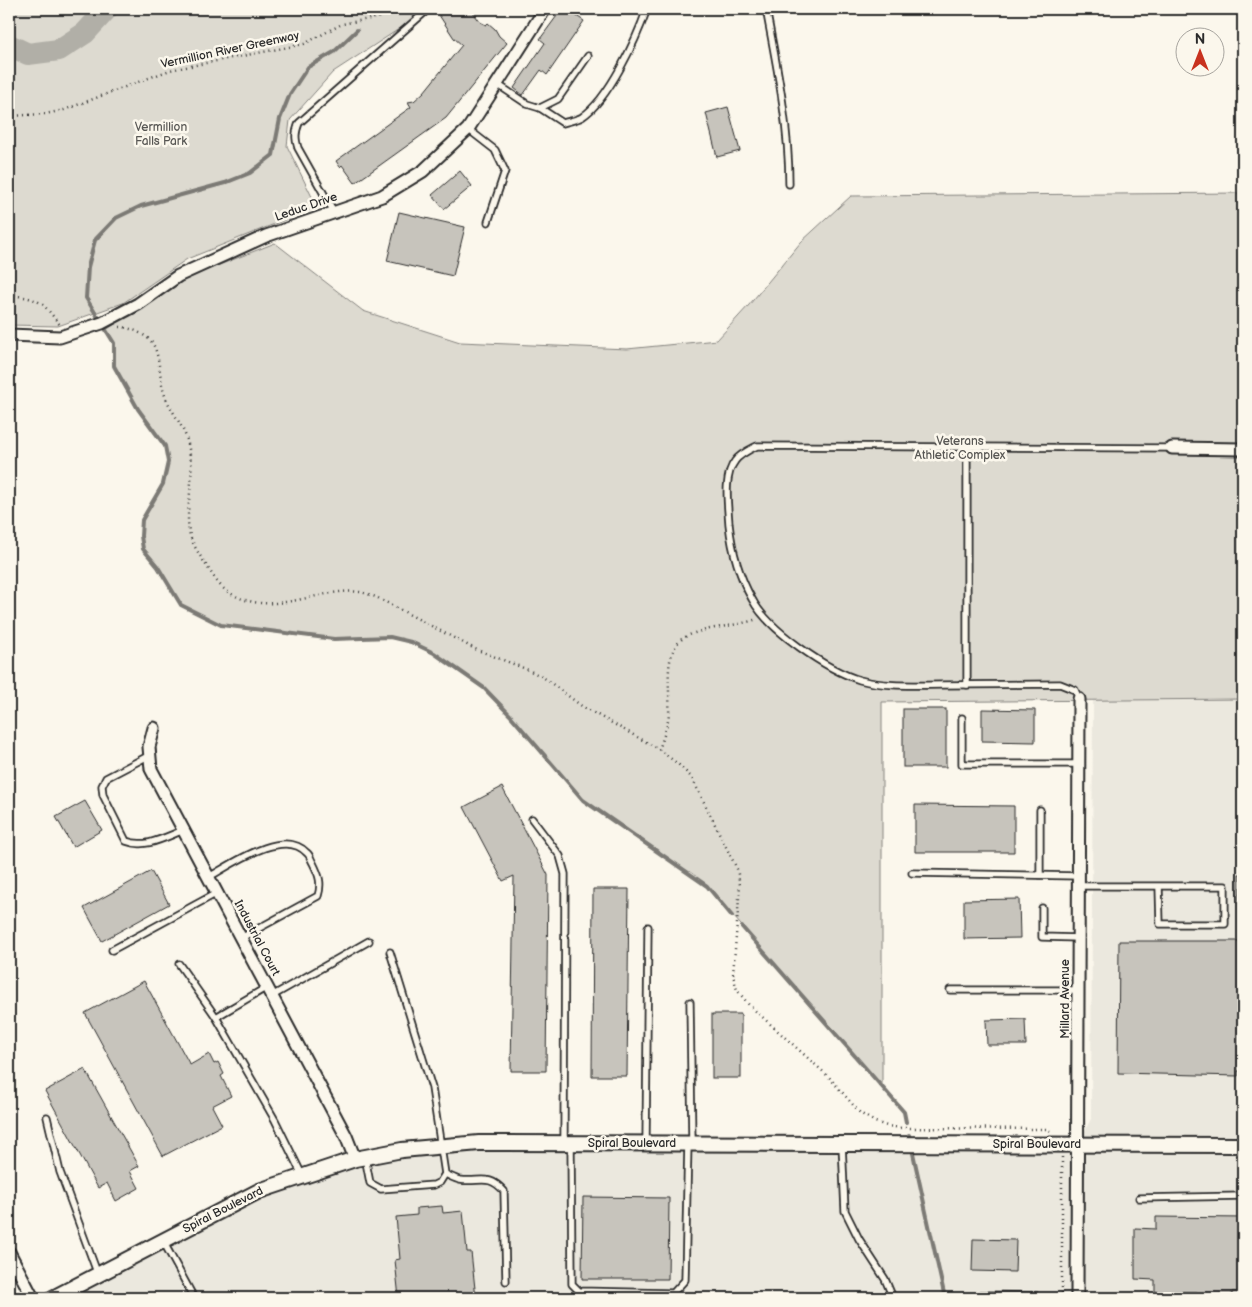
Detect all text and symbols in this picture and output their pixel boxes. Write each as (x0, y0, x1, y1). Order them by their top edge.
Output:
street label: Vermillion River Greenway (159, 28, 301, 72)
north arrow (1174, 28, 1224, 78)
text: N (1195, 31, 1205, 48)
park label: Vermillion Falls Park (135, 120, 187, 149)
street label: Leduc Drive (273, 189, 339, 225)
park label: Veterans Athletic Complex (915, 434, 1006, 463)
street label: Industrial Court (231, 898, 283, 979)
street label: Millard Avenue (1058, 959, 1073, 1039)
street label: Spiral Boulevard (588, 1136, 676, 1151)
street label: Spiral Boulevard (993, 1137, 1081, 1152)
street label: Spiral Boulevard (180, 1183, 266, 1237)

